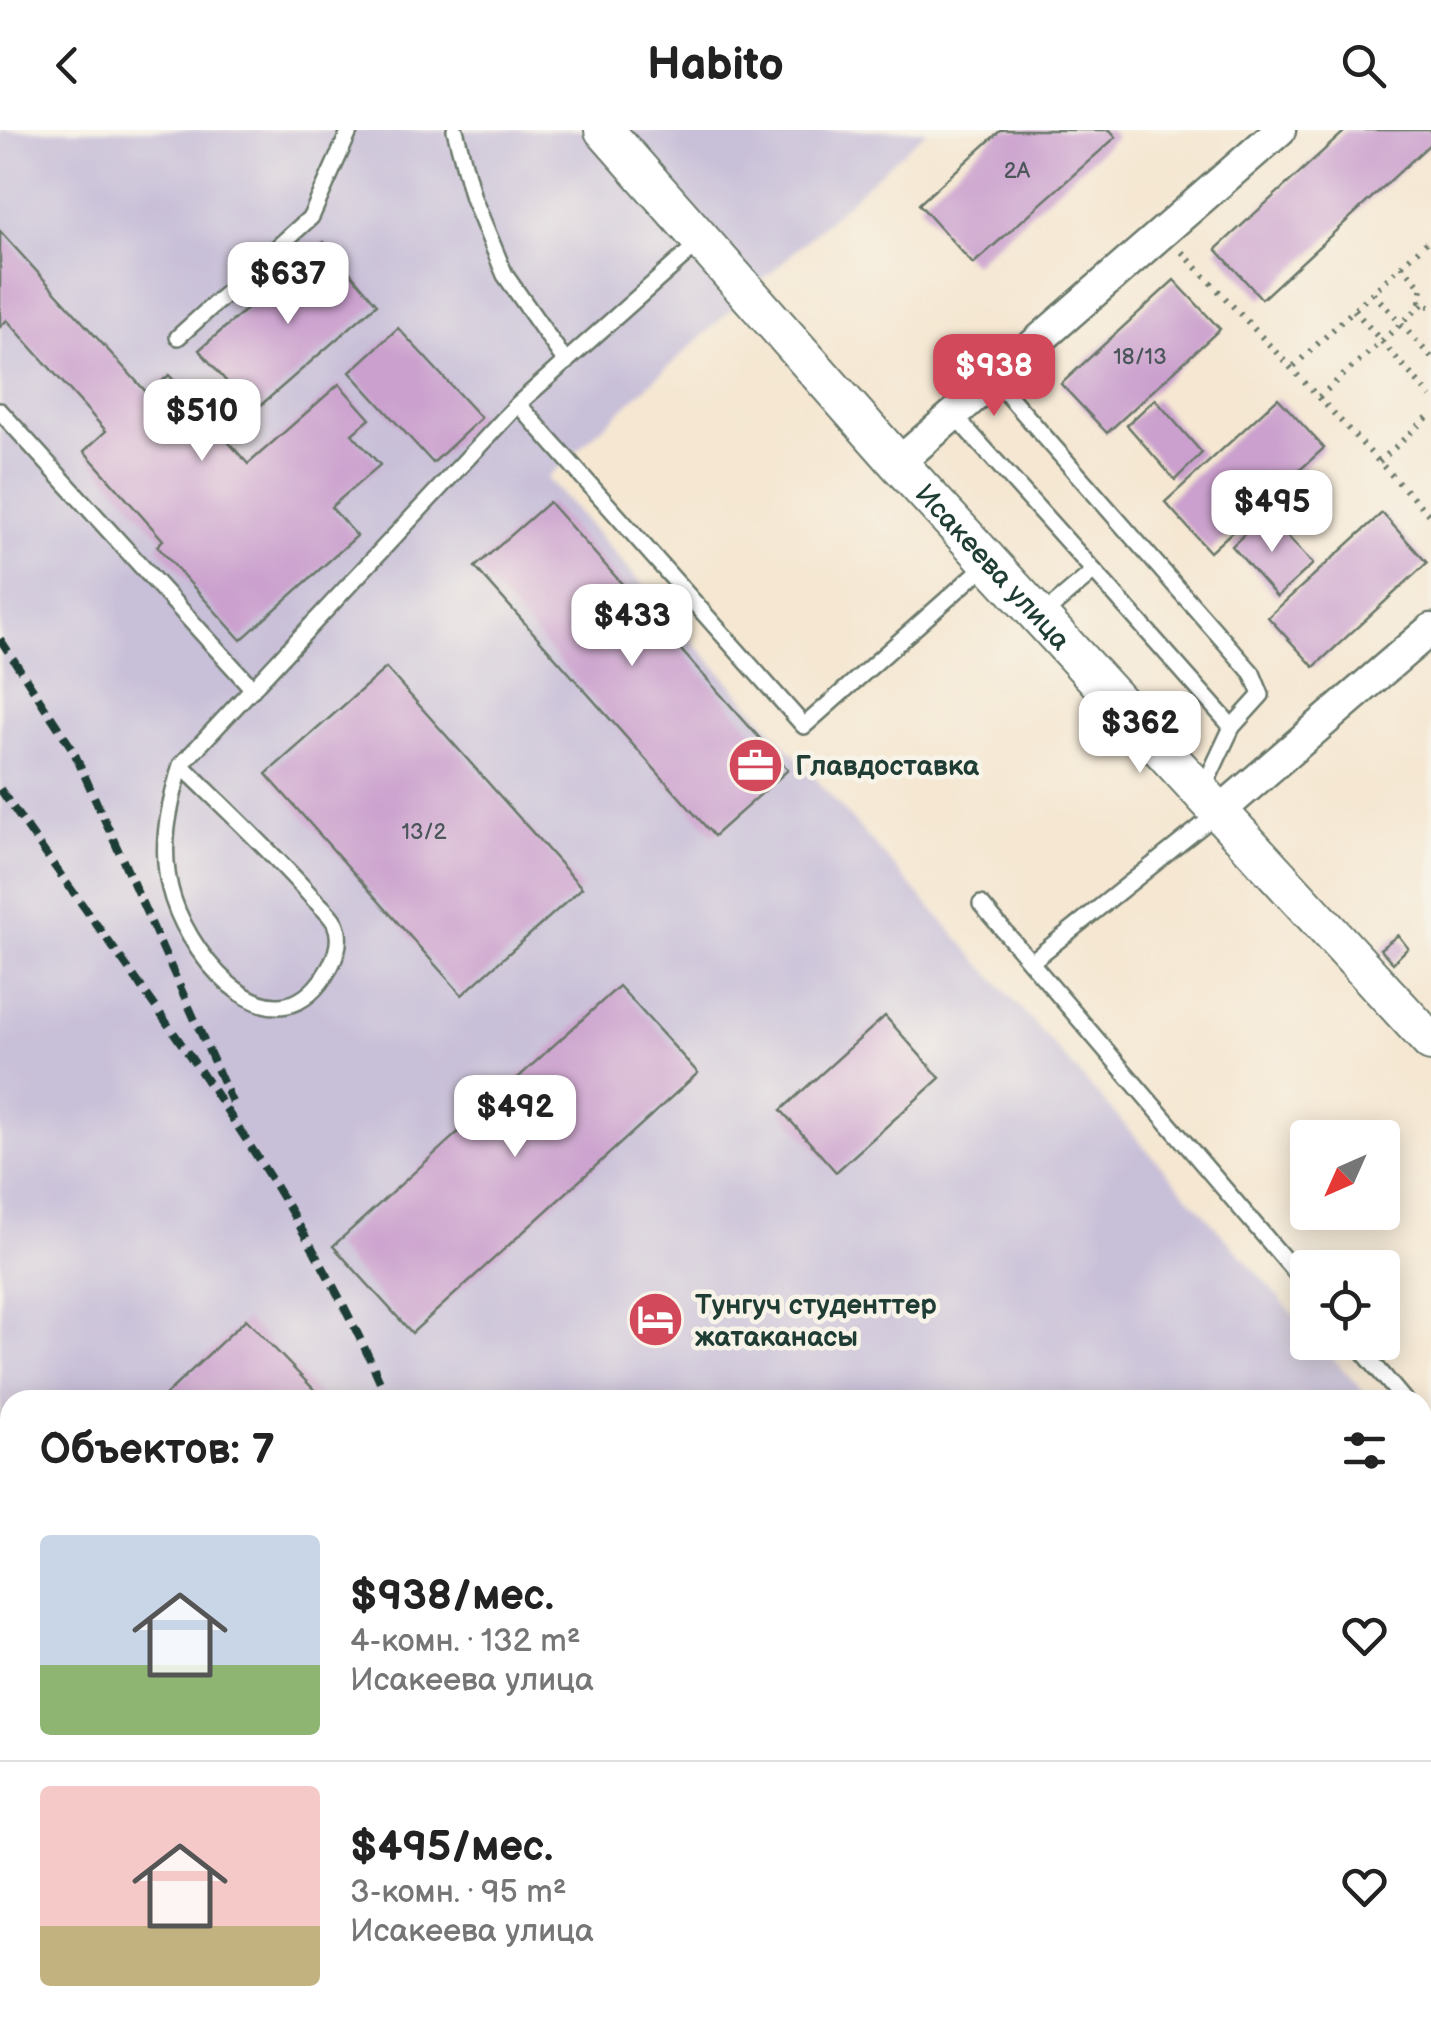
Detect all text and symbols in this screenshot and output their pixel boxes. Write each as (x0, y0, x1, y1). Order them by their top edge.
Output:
icon: back (40, 38, 95, 93)
text: Habito (647, 38, 784, 93)
icon: search (1336, 38, 1391, 93)
house number: 2А (1004, 158, 1031, 185)
pin: $637 (229, 242, 347, 327)
text: $637 (250, 255, 326, 294)
pin: $938 (935, 334, 1053, 419)
house number: 18/13 (1113, 344, 1167, 371)
text: $938 (955, 347, 1033, 386)
pin: $510 (143, 379, 261, 464)
text: $510 (166, 392, 238, 431)
pin: $495 (1213, 470, 1331, 555)
street label: Исакеева улица (908, 478, 1077, 658)
text: $495 (1233, 483, 1311, 522)
pin: $433 (573, 584, 691, 669)
text: $433 (593, 597, 671, 636)
pin: $362 (1081, 691, 1199, 776)
text: $362 (1101, 704, 1179, 743)
office icon: Главдоставка (726, 735, 786, 795)
place label: Главдоставка (795, 750, 980, 783)
house number: 13/2 (402, 819, 447, 846)
pin: $492 (456, 1075, 574, 1160)
text: $492 (476, 1088, 554, 1127)
north arrow (1290, 1120, 1400, 1230)
map controls (1290, 1120, 1400, 1360)
button: locate (1290, 1250, 1400, 1360)
place label: Тунгуч студенттер жатаканасы (695, 1289, 937, 1354)
hotel icon: Тунгуч студенттер жатаканасы (626, 1290, 686, 1350)
icon: filters (1337, 1423, 1392, 1478)
text: Объектов: 7 (40, 1425, 275, 1476)
text: $938/мес. (350, 1571, 554, 1622)
icon: home (120, 1575, 240, 1695)
icon: heart (1337, 1608, 1392, 1663)
text: 4-комн. · 132 m² (350, 1622, 581, 1661)
text: Исакеева улица (350, 1661, 594, 1700)
text: $495/мес. (350, 1822, 553, 1873)
icon: home (120, 1826, 240, 1946)
icon: heart (1337, 1859, 1392, 1914)
text: 3-комн. · 95 m² (350, 1873, 567, 1912)
text: Исакеева улица (350, 1912, 594, 1951)

